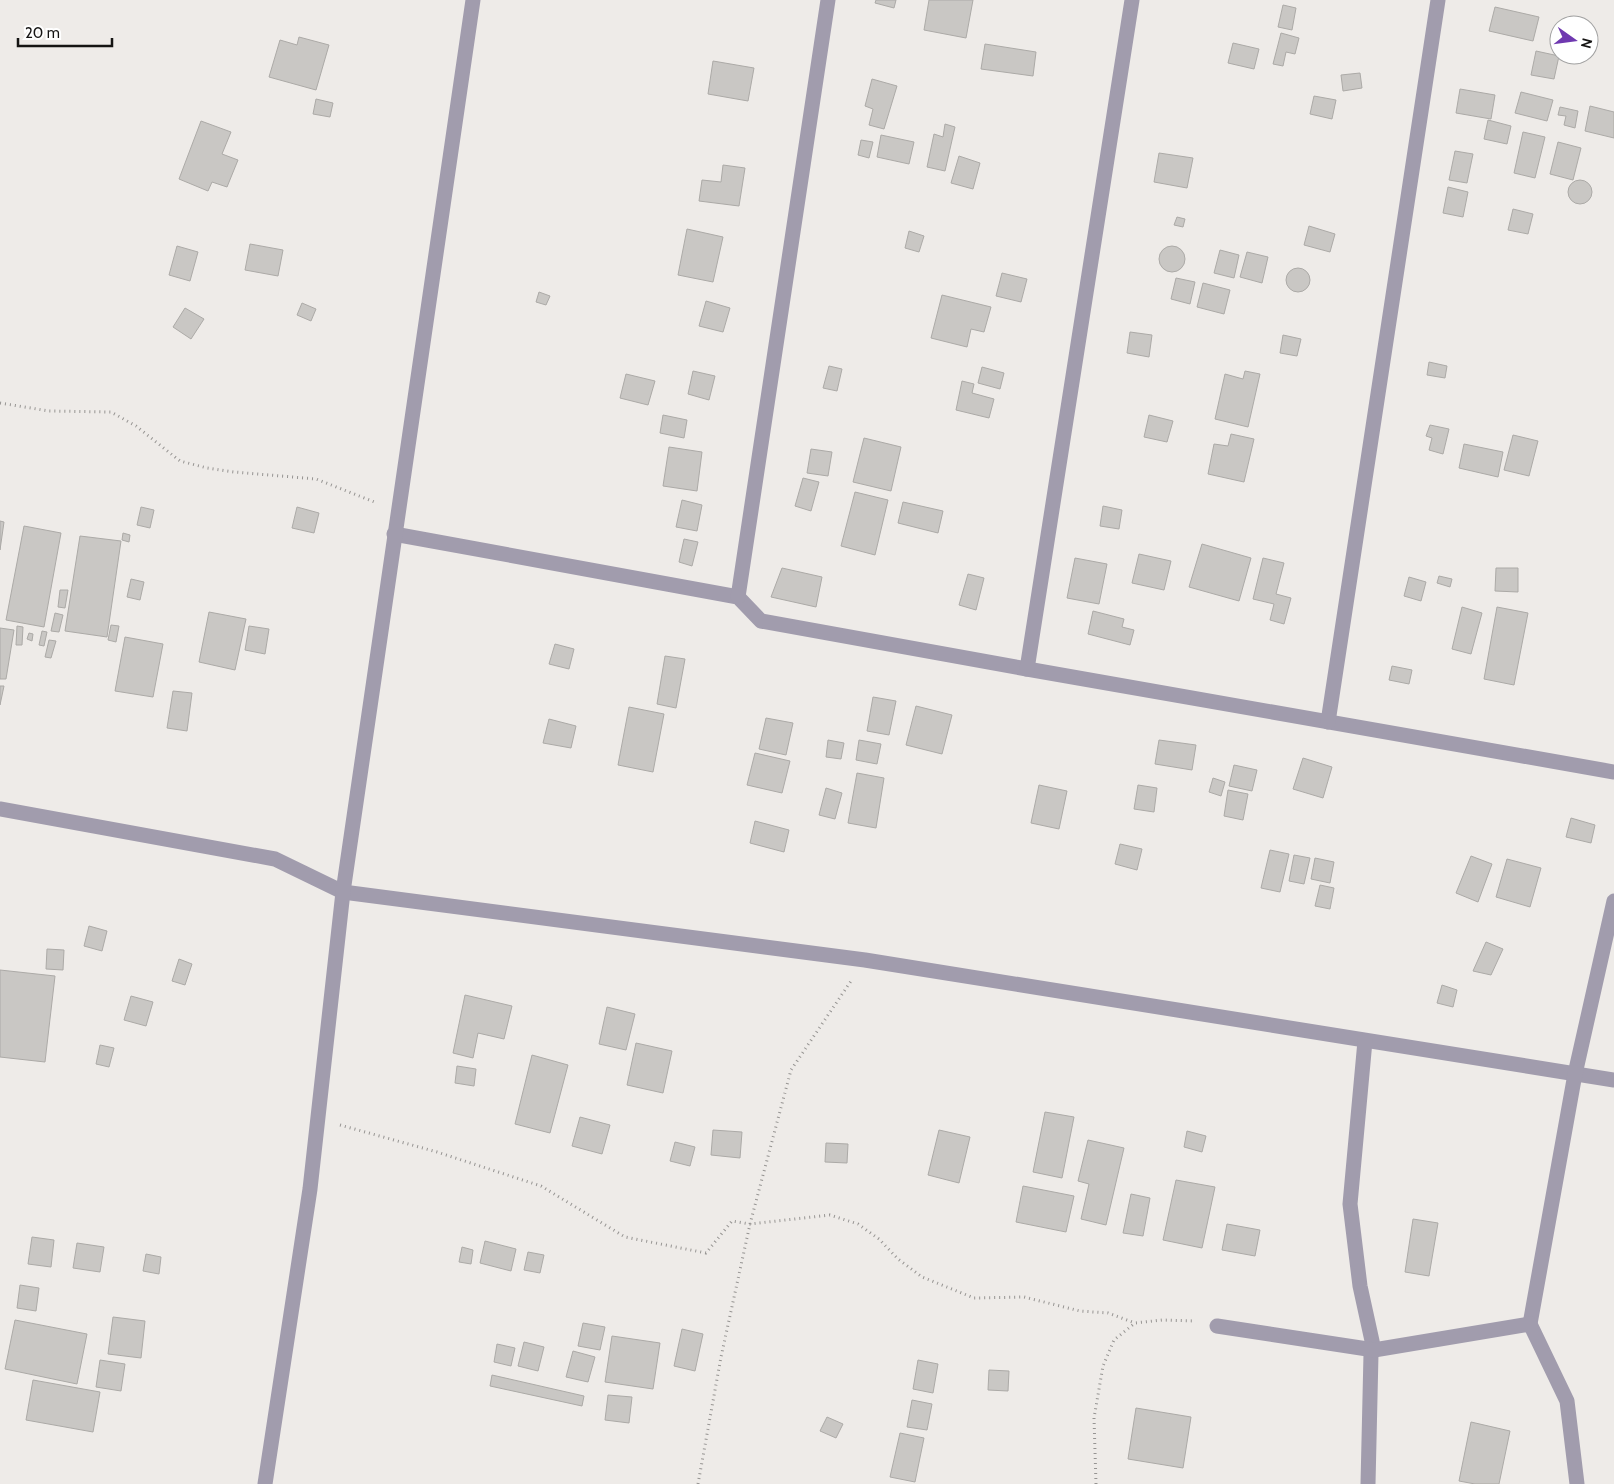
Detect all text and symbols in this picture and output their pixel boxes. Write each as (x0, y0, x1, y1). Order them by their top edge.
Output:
scale bar (18, 15, 111, 47)
north arrow (1549, 15, 1599, 65)
text: 20 m (25, 24, 60, 42)
text: N (1577, 36, 1597, 50)

